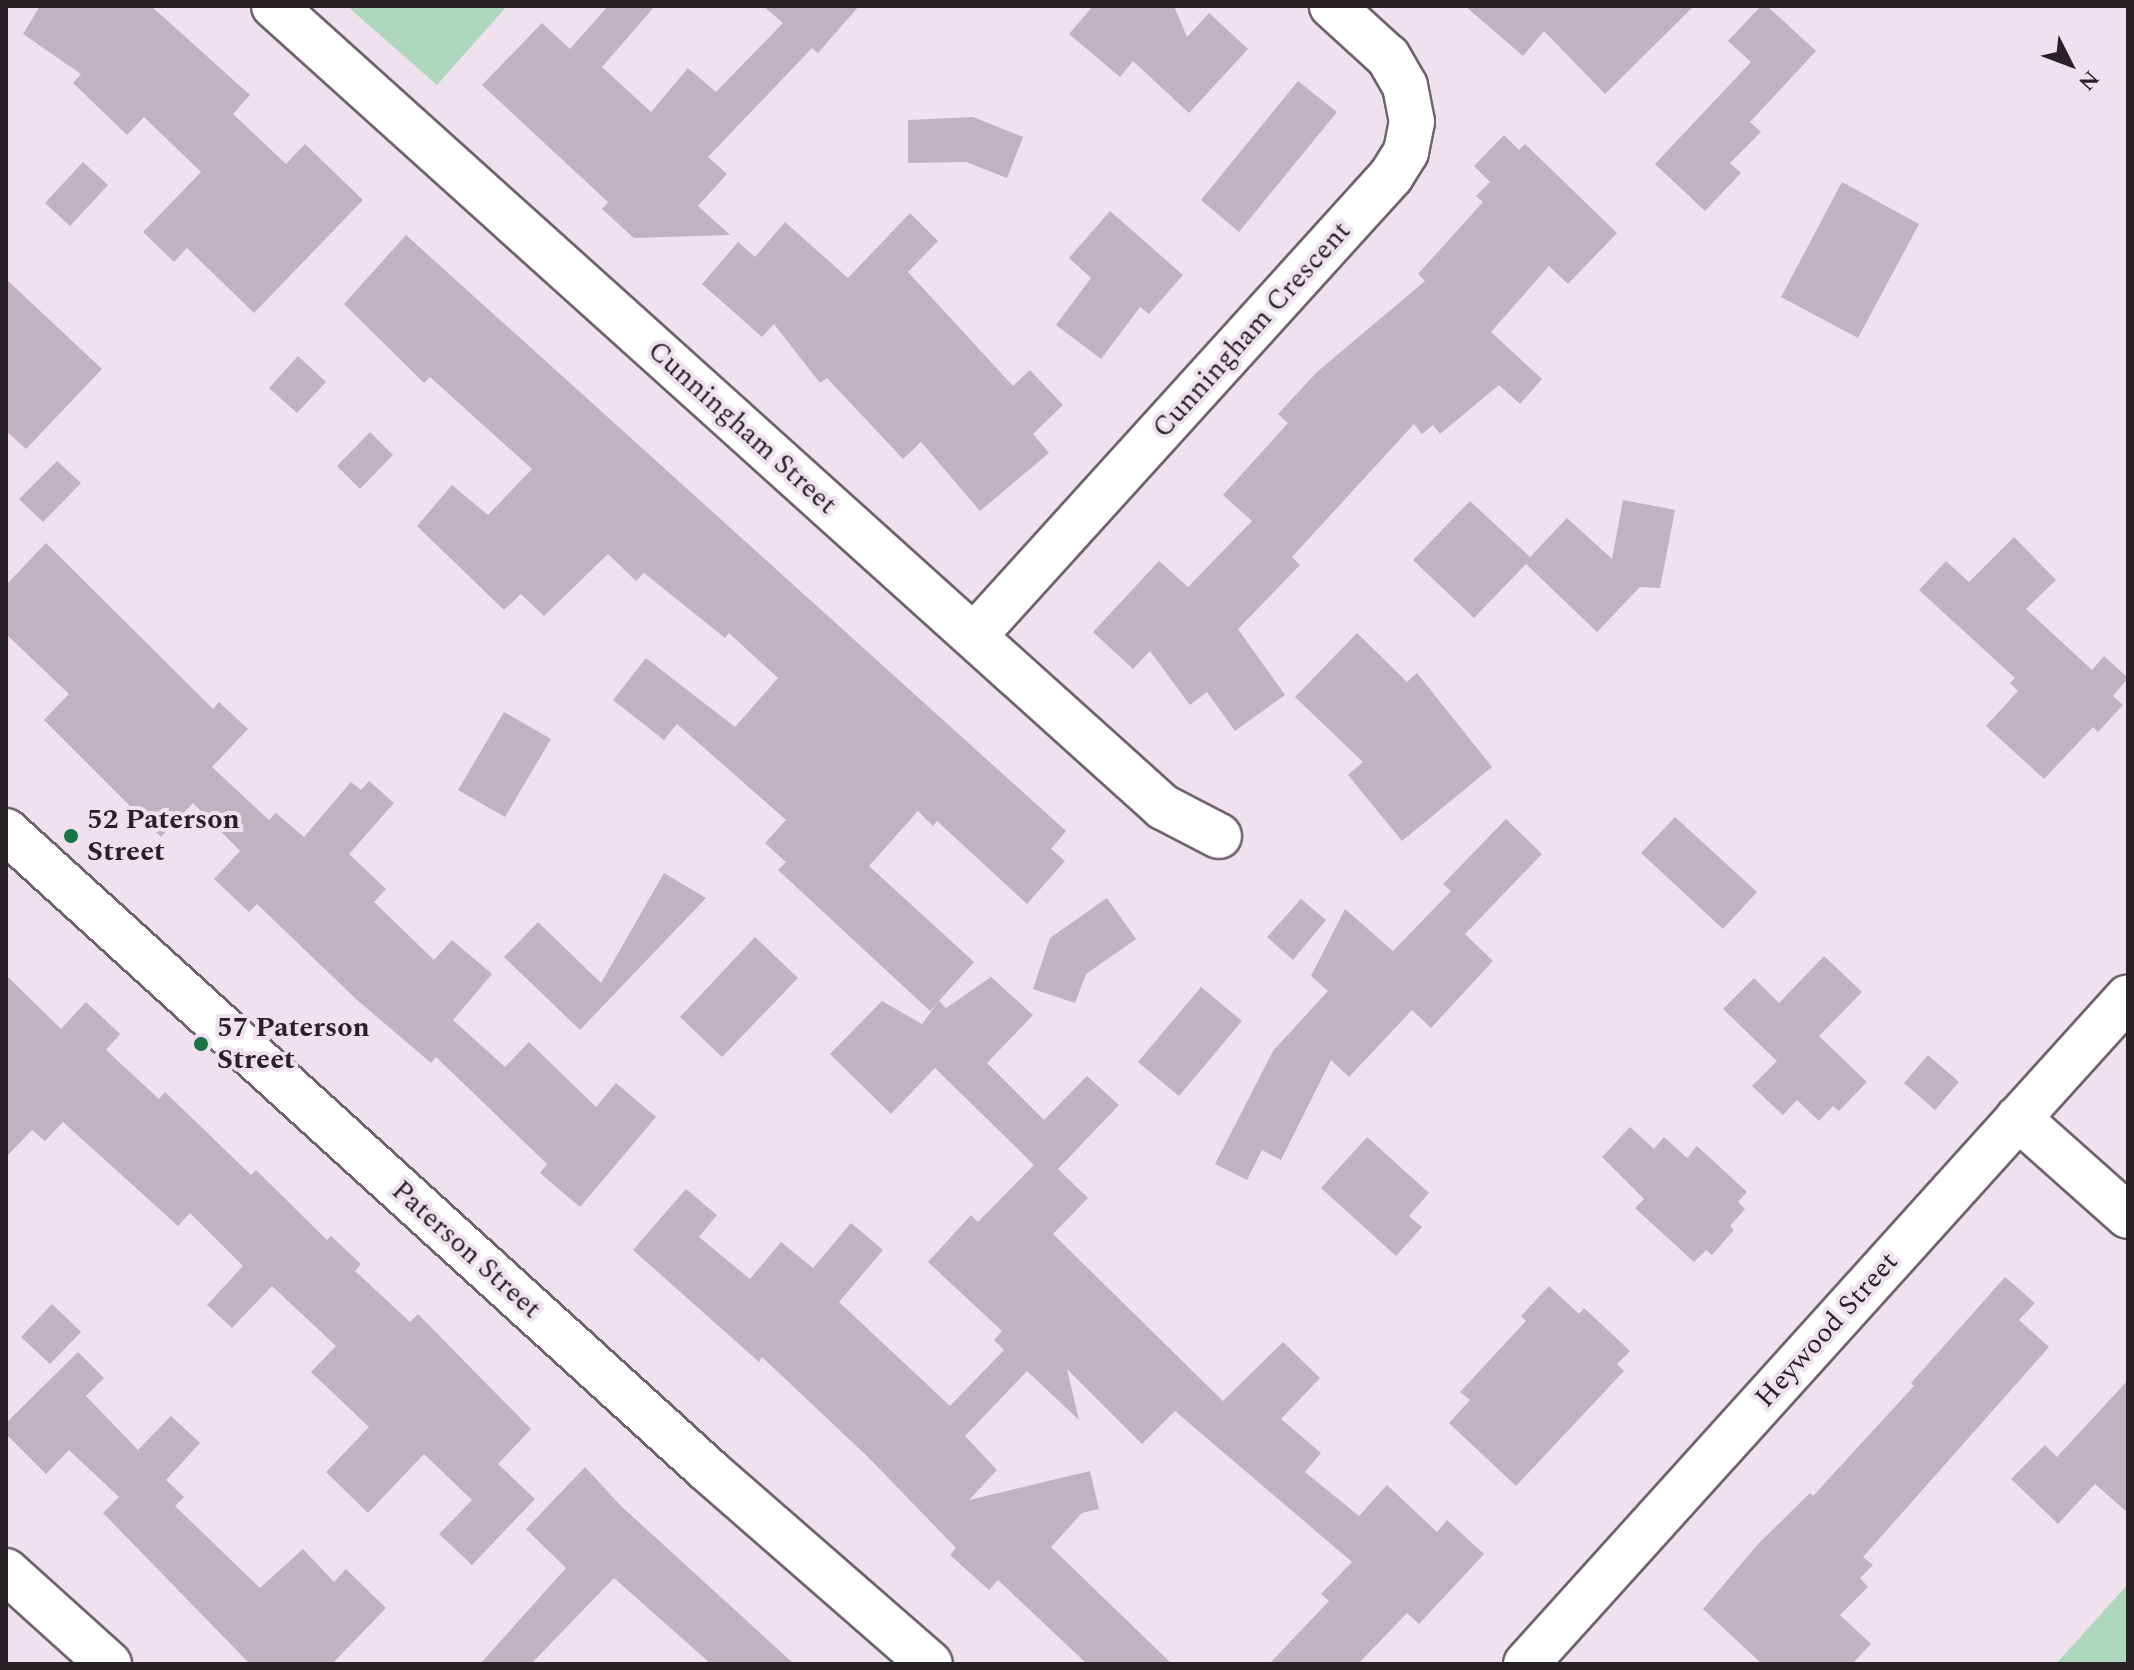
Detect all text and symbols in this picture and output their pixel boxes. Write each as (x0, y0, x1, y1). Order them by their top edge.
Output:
north arrow (2030, 24, 2110, 104)
text: N (2070, 63, 2106, 98)
street label: Cunningham Crescent (1146, 215, 1358, 445)
street label: Cunningham Street (641, 334, 843, 522)
place label: 52 Paterson Street (87, 803, 240, 869)
marker: 52 Paterson Street (62, 827, 80, 845)
place label: 57 Paterson Street (217, 1011, 370, 1077)
marker: 57 Paterson Street (192, 1035, 210, 1053)
street label: Paterson Street (384, 1174, 548, 1326)
street label: Heywood Street (1748, 1245, 1906, 1415)

